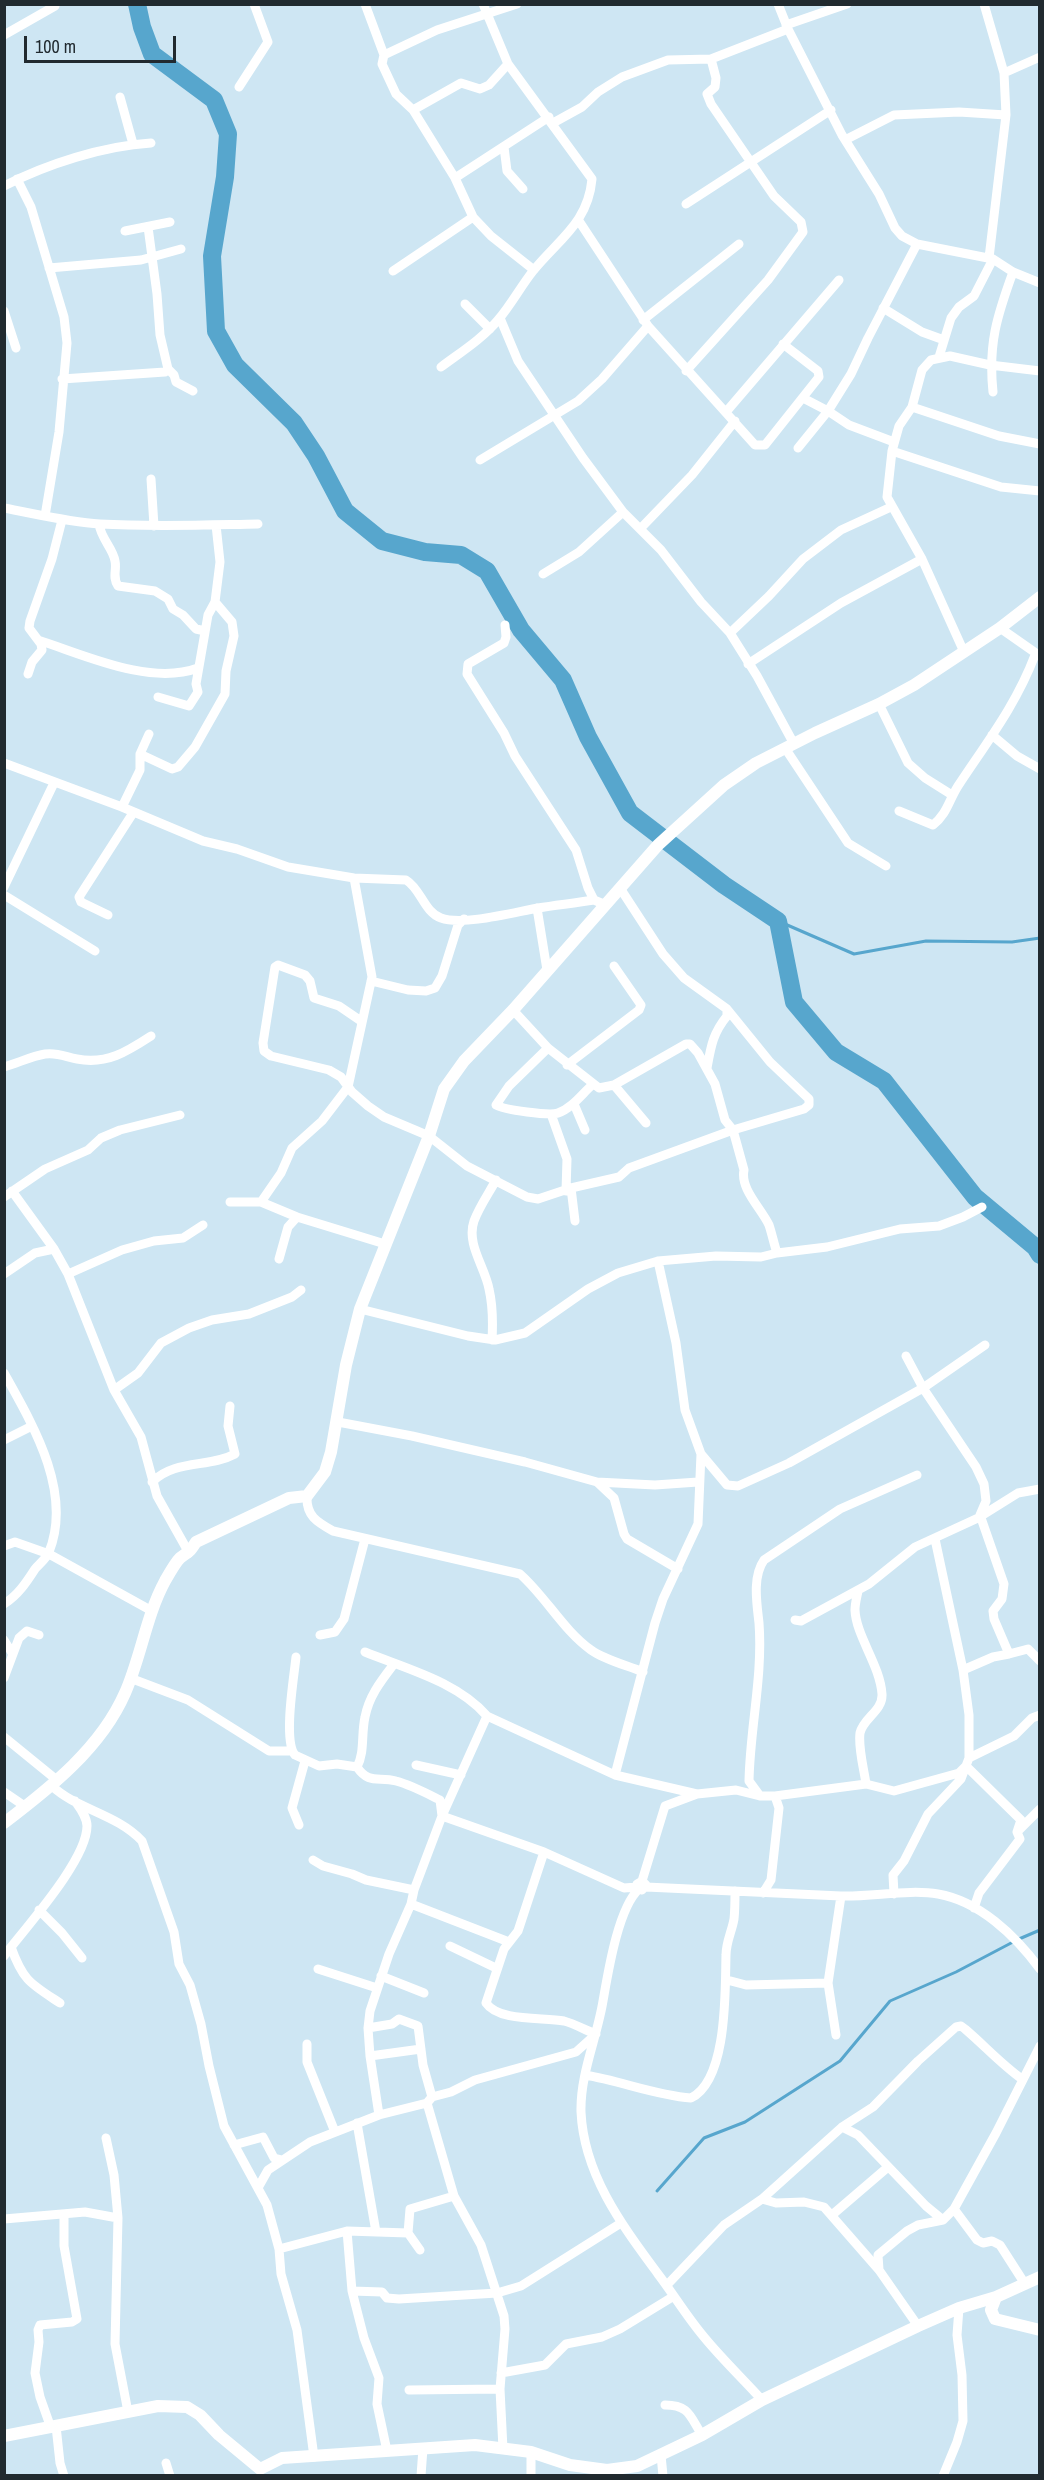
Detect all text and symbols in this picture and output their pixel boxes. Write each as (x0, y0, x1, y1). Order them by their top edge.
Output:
scale bar (27, 24, 178, 62)
text: 100 m (35, 34, 76, 59)

